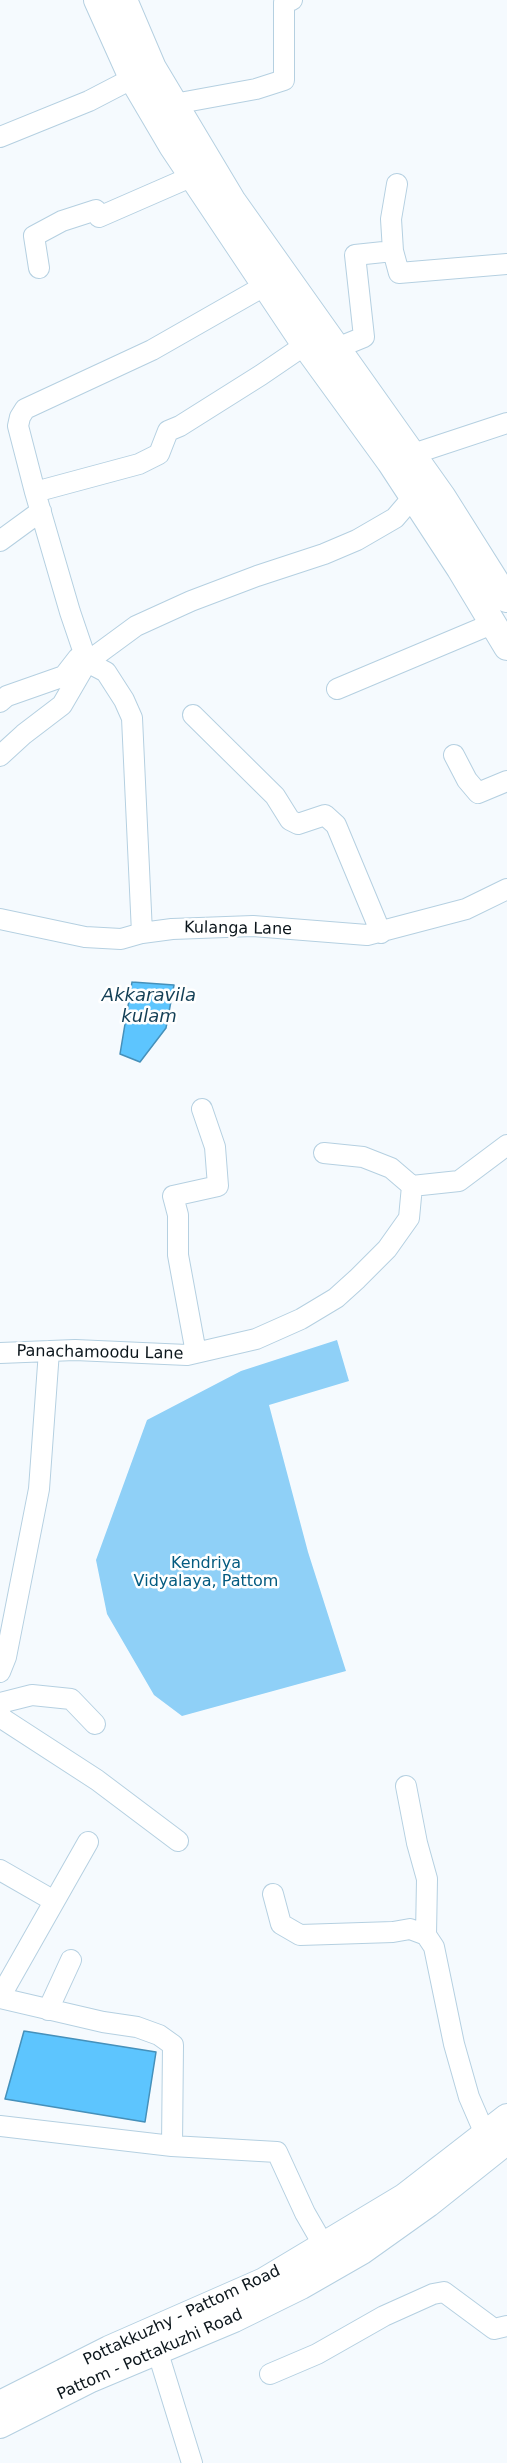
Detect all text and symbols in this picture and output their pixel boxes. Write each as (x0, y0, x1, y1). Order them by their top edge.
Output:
street label: Kulanga Lane (184, 918, 292, 940)
water label: Akkaravila kulam (102, 985, 196, 1028)
street label: Panachamoodu Lane (17, 1342, 183, 1364)
park label: Kendriya Vidyalaya, Pattom (134, 1554, 278, 1592)
street label: Pottakkuzhy - Pattom Road (80, 2262, 284, 2370)
street label: Pattom - Pottakuzhi Road (54, 2305, 246, 2405)

